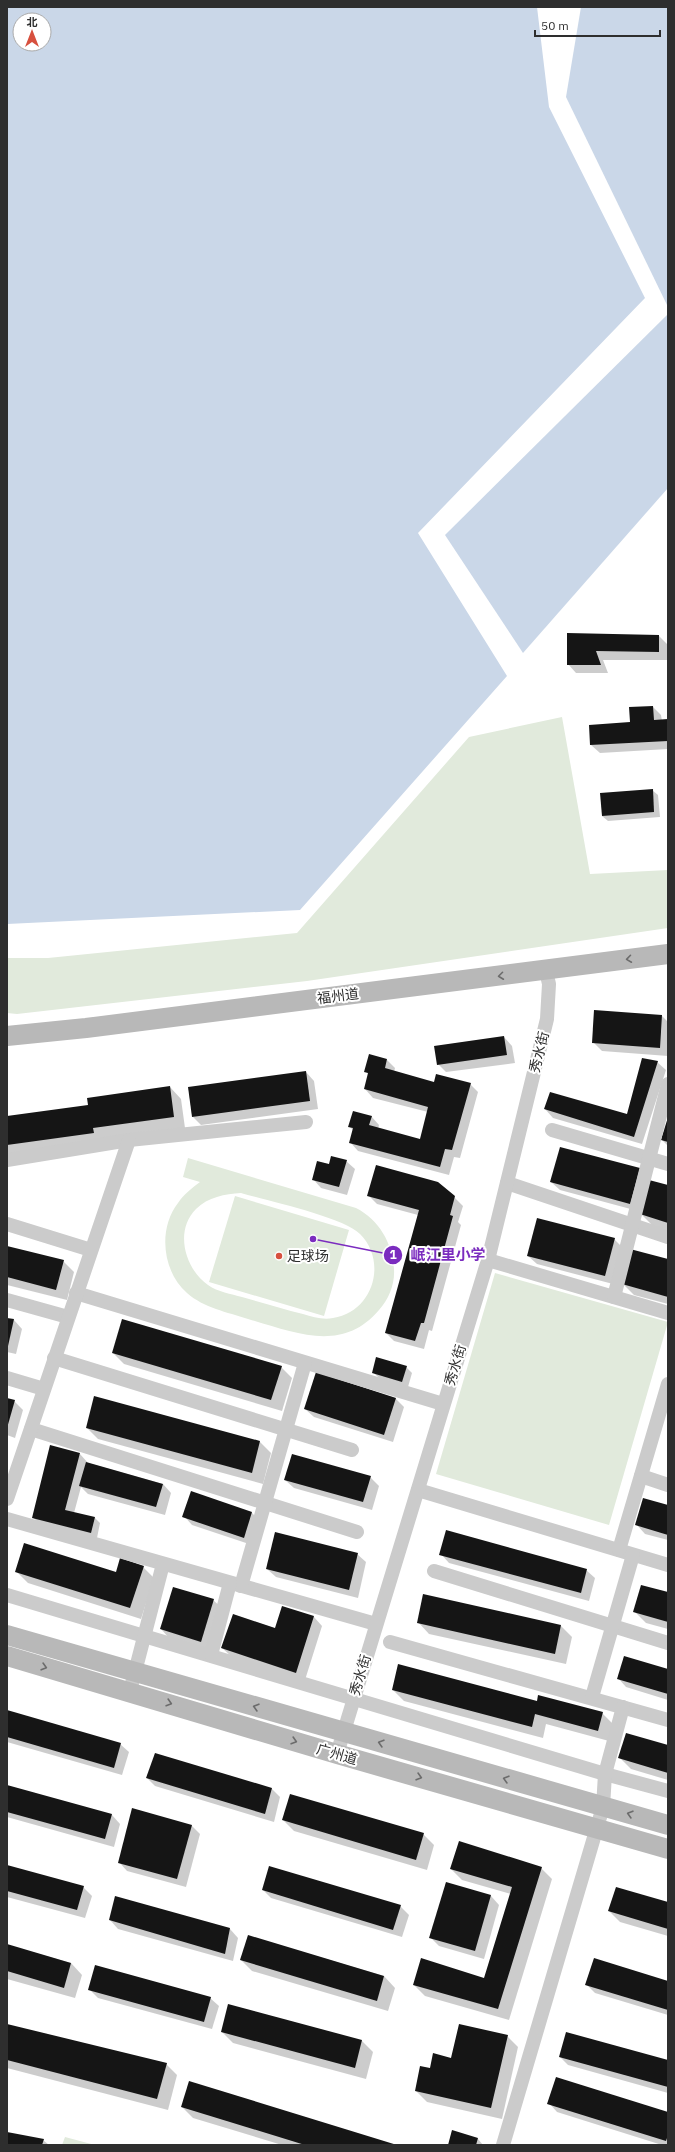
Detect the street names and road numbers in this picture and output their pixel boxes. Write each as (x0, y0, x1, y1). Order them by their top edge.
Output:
street label: 福州道 (316, 985, 360, 1007)
street label: 秀水街 (525, 1029, 553, 1075)
street label: 秀水街 (440, 1342, 470, 1388)
street label: 秀水街 (345, 1652, 375, 1698)
street label: 广州道 (314, 1740, 360, 1768)

